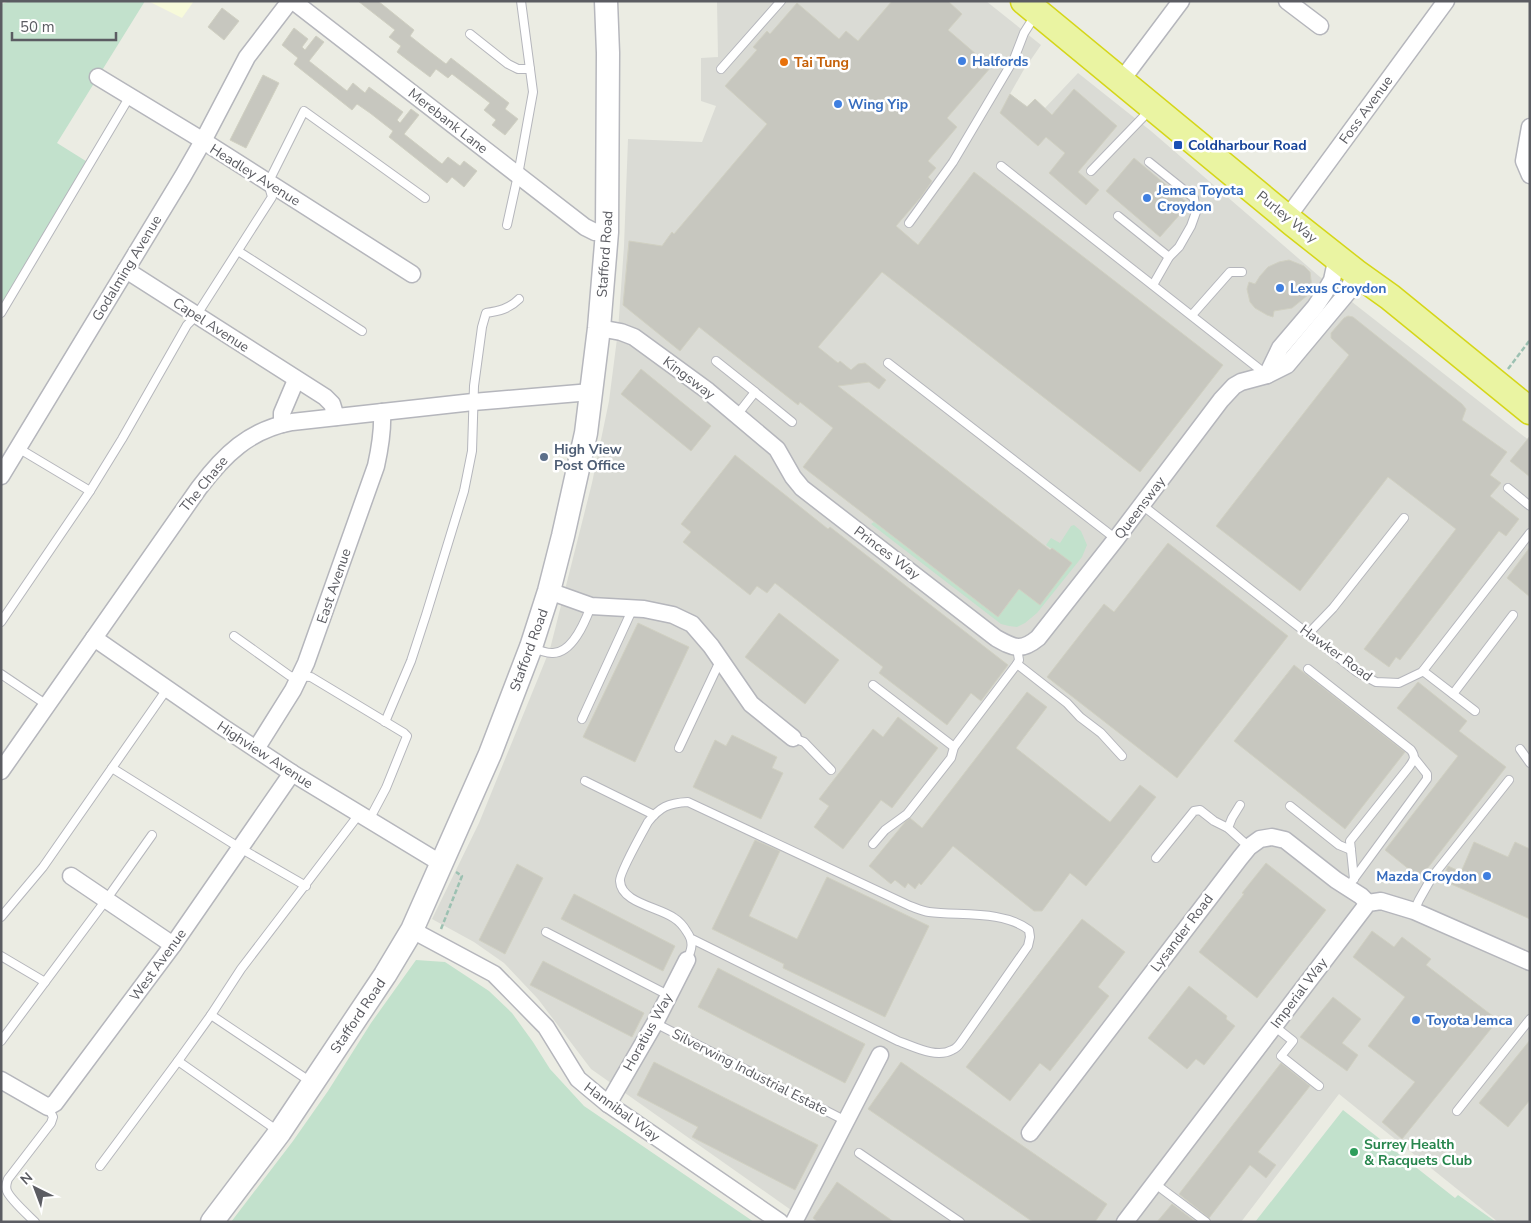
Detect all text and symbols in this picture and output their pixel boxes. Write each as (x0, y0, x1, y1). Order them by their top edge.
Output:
scale bar (12, 10, 116, 42)
text: 50 m (20, 17, 55, 37)
place label: Halfords (972, 52, 1029, 71)
place label: Tai Tung (794, 53, 849, 72)
marker: Halfords (956, 55, 968, 67)
marker: Tai Tung (778, 56, 790, 68)
street label: Foss Avenue (1335, 72, 1397, 148)
street label: Merebank Lane (404, 84, 492, 158)
place label: Wing Yip (848, 95, 908, 114)
marker: Wing Yip (832, 98, 844, 110)
place label: Coldharbour Road (1188, 136, 1307, 155)
marker: Coldharbour Road (1172, 139, 1184, 151)
street label: Headley Avenue (206, 140, 304, 210)
place label: Jemca Toyota Croydon (1156, 181, 1244, 216)
street label: Purley Way (1253, 187, 1322, 248)
marker: Jemca Toyota Croydon (1141, 192, 1153, 204)
street label: Stafford Road (592, 210, 618, 298)
street label: Godalming Avenue (88, 212, 166, 324)
place label: Lexus Croydon (1290, 279, 1386, 298)
marker: Lexus Croydon (1274, 282, 1286, 294)
street label: Capel Avenue (169, 293, 253, 357)
street label: Kingsway (659, 352, 720, 404)
place label: High View Post Office (554, 440, 626, 475)
marker: High View Post Office (538, 451, 550, 463)
street label: The Chase (176, 452, 232, 516)
street label: Queensway (1110, 472, 1170, 543)
street label: Princes Way (850, 522, 925, 585)
street label: East Avenue (312, 546, 356, 626)
street label: Stafford Road (505, 606, 553, 694)
street label: Hawker Road (1296, 620, 1376, 686)
street label: Highview Avenue (213, 717, 317, 793)
place label: Mazda Croydon (1376, 867, 1477, 886)
marker: Mazda Croydon (1481, 870, 1493, 882)
street label: Lysander Road (1146, 890, 1218, 976)
street label: West Avenue (125, 925, 191, 1005)
street label: Imperial Way (1266, 953, 1332, 1032)
street label: Stafford Road (326, 975, 390, 1057)
street label: Horatius Way (619, 989, 678, 1074)
place label: Toyota Jemca (1426, 1011, 1513, 1030)
marker: Toyota Jemca (1410, 1014, 1422, 1026)
street label: Silverwing Industrial Estate (669, 1024, 831, 1120)
street label: Hannibal Way (580, 1078, 665, 1147)
place label: Surrey Health & Racquets Club (1364, 1135, 1472, 1170)
marker: Surrey Health & Racquets Club (1348, 1146, 1360, 1158)
north arrow (10, 1163, 60, 1213)
text: N (16, 1168, 37, 1189)

